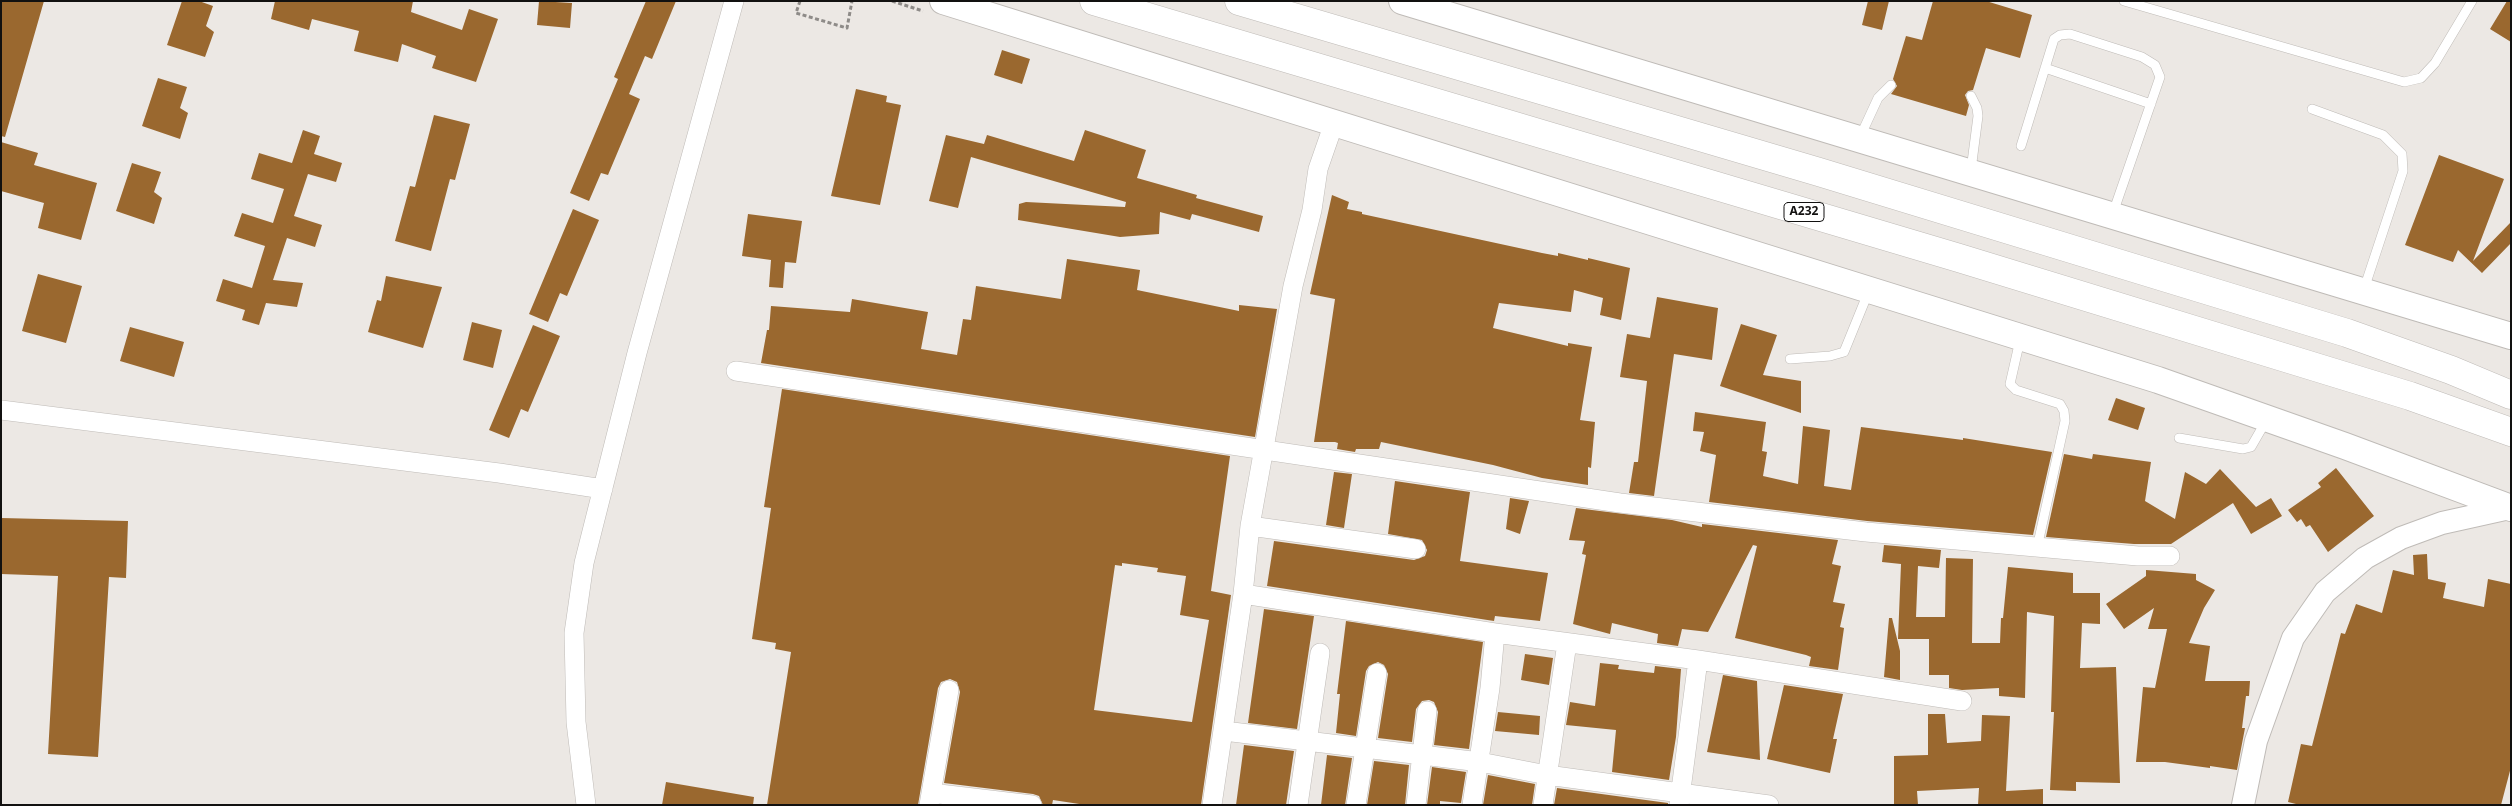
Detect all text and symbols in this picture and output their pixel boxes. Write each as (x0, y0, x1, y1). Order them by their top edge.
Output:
road number: A232 (1784, 202, 1824, 222)

